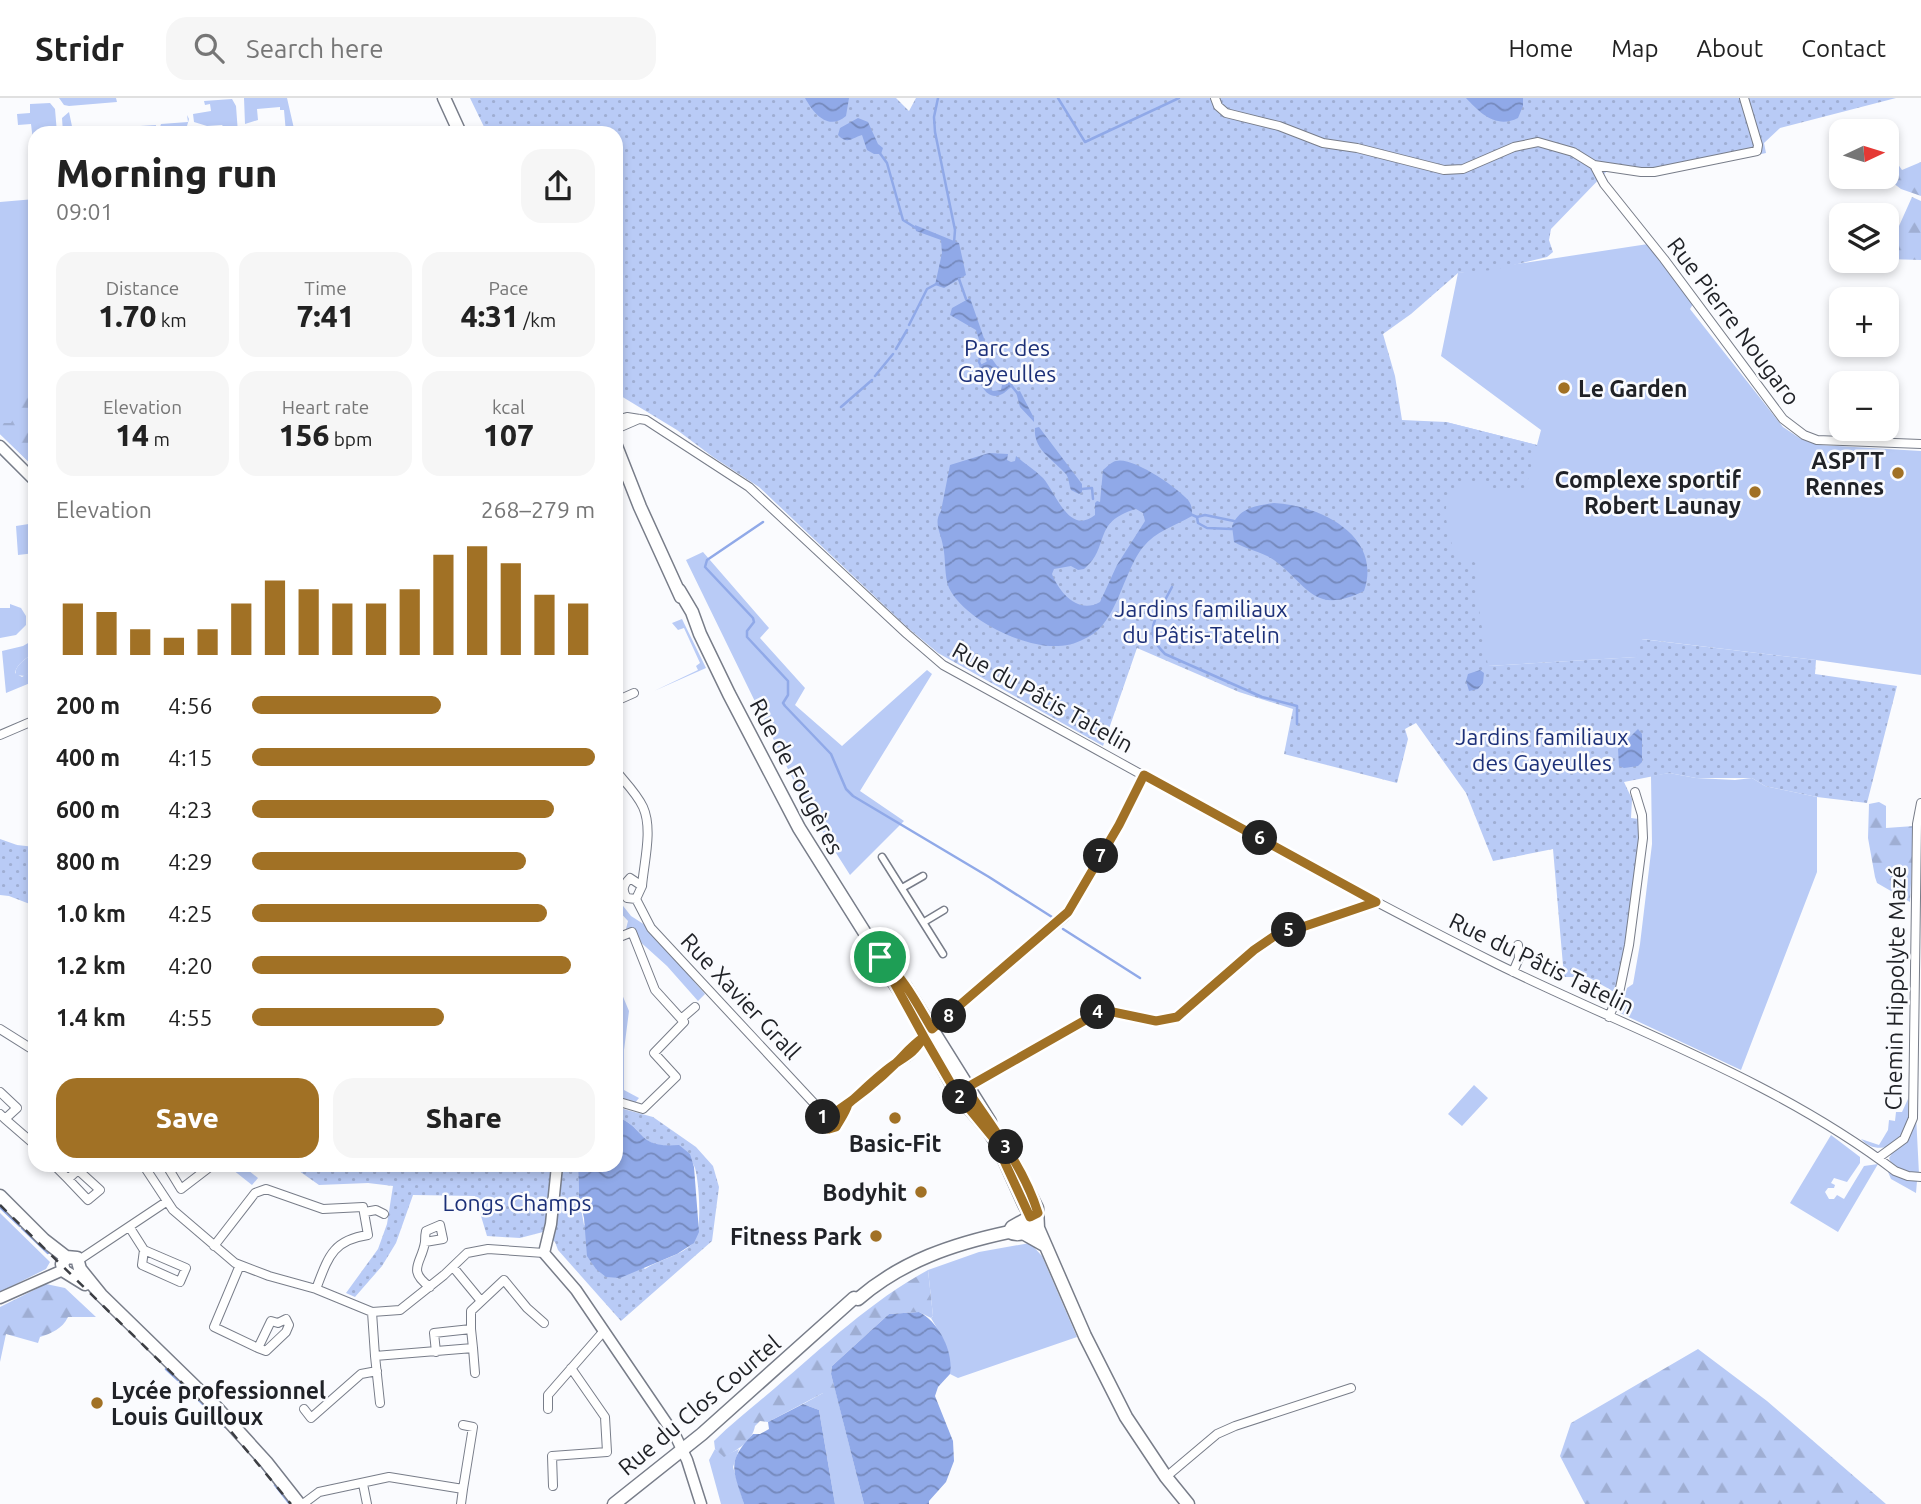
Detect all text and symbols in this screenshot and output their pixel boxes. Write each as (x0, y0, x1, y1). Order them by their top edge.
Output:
search box (166, 17, 656, 80)
icon: search (190, 29, 228, 67)
text: Stridr (35, 30, 124, 67)
text: Search here (246, 34, 383, 63)
text: Home (1508, 35, 1573, 62)
text: Map (1611, 35, 1658, 62)
text: About (1696, 35, 1763, 62)
text: Contact (1801, 35, 1886, 62)
north arrow (1829, 119, 1899, 189)
map controls (1829, 119, 1899, 441)
button: share (521, 149, 595, 223)
text: Morning run (56, 152, 277, 194)
text: 09:01 (56, 199, 114, 224)
button: layers (1829, 203, 1899, 273)
street label: Rue Pierre Nougaro (1663, 232, 1805, 410)
text: Distance (106, 277, 179, 299)
text: Time (304, 277, 347, 299)
text: Pace (488, 277, 529, 299)
button: + (1829, 287, 1899, 357)
text: 1.70 (98, 299, 156, 333)
text: 7:41 (296, 299, 355, 333)
text: 4:31 (461, 299, 519, 333)
text: km (156, 309, 187, 331)
text: /km (519, 309, 556, 331)
park label: Parc des Gayeulles (958, 335, 1056, 386)
button: − (1829, 371, 1899, 441)
place label: Le Garden (1578, 376, 1688, 401)
marker: Le Garden (1556, 380, 1572, 396)
text: Elevation (103, 396, 182, 418)
text: Heart rate (282, 396, 369, 418)
text: kcal (492, 396, 525, 418)
text: 14 (115, 418, 149, 452)
text: 156 (279, 418, 329, 452)
text: 107 (483, 418, 534, 452)
text: m (149, 428, 170, 450)
text: bpm (329, 428, 372, 450)
place label: ASPTT Rennes (1805, 448, 1884, 499)
marker: ASPTT Rennes (1890, 465, 1906, 481)
place label: Complexe sportif Robert Launay (1554, 467, 1742, 518)
marker: Complexe sportif Robert Launay (1747, 484, 1763, 500)
text: Elevation (56, 497, 152, 522)
text: 268–279 m (481, 497, 595, 522)
park label: Jardins familiaux du Pâtis-Tatelin (1114, 596, 1288, 647)
street label: Rue du Pâtis Tatelin (948, 637, 1138, 757)
text: 200 m (56, 693, 120, 718)
text: 4:56 (168, 693, 213, 718)
street label: Rue de Fougères (745, 694, 849, 858)
park label: Jardins familiaux des Gayeulles (1455, 724, 1629, 775)
text: 400 m (56, 745, 120, 770)
text: 4:15 (168, 745, 213, 770)
text: 600 m (56, 797, 120, 822)
text: 4:23 (168, 797, 213, 822)
pin: 6 (1242, 820, 1278, 856)
text: 6 (1254, 826, 1265, 848)
pin: 7 (1084, 838, 1118, 874)
text: 7 (1095, 844, 1106, 866)
text: 800 m (56, 849, 120, 874)
text: 4:29 (168, 849, 213, 874)
street label: Chemin Hippolyte Mazé (1880, 865, 1910, 1111)
text: 1.0 km (56, 901, 126, 926)
text: 4:25 (168, 901, 213, 926)
street label: Rue du Pâtis Tatelin (1445, 907, 1639, 1019)
pin: 5 (1272, 912, 1306, 948)
text: 5 (1283, 918, 1294, 940)
pin (850, 927, 910, 987)
street label: Rue Xavier Grall (676, 928, 806, 1064)
icon: arrive (861, 938, 899, 976)
text: 1.2 km (56, 953, 126, 978)
text: 4:20 (168, 953, 213, 978)
pin: 4 (1080, 995, 1116, 1030)
pin: 8 (932, 998, 967, 1034)
text: 4 (1092, 1000, 1103, 1022)
text: 8 (943, 1004, 954, 1026)
text: 1.4 km (56, 1005, 126, 1030)
text: 4:55 (168, 1005, 213, 1030)
button: Save (56, 1078, 319, 1158)
button: Share (333, 1078, 595, 1158)
pin: 2 (942, 1080, 978, 1114)
text: 2 (954, 1085, 965, 1107)
pin: 1 (806, 1100, 840, 1134)
text: 1 (817, 1105, 828, 1127)
marker: Basic-Fit (887, 1110, 903, 1126)
pin: 3 (988, 1130, 1024, 1164)
place label: Basic-Fit (849, 1131, 941, 1156)
text: 3 (1000, 1135, 1011, 1157)
place label: Bodyhit (822, 1180, 907, 1205)
marker: Bodyhit (913, 1184, 929, 1200)
park label: Longs Champs (442, 1190, 592, 1215)
place label: Fitness Park (730, 1224, 862, 1249)
marker: Fitness Park (868, 1228, 884, 1244)
street label: Rue du Clos Courtel (613, 1330, 785, 1480)
place label: Lycée professionnel Louis Guilloux (111, 1378, 326, 1429)
marker: Lycée professionnel Louis Guilloux (89, 1395, 105, 1411)

